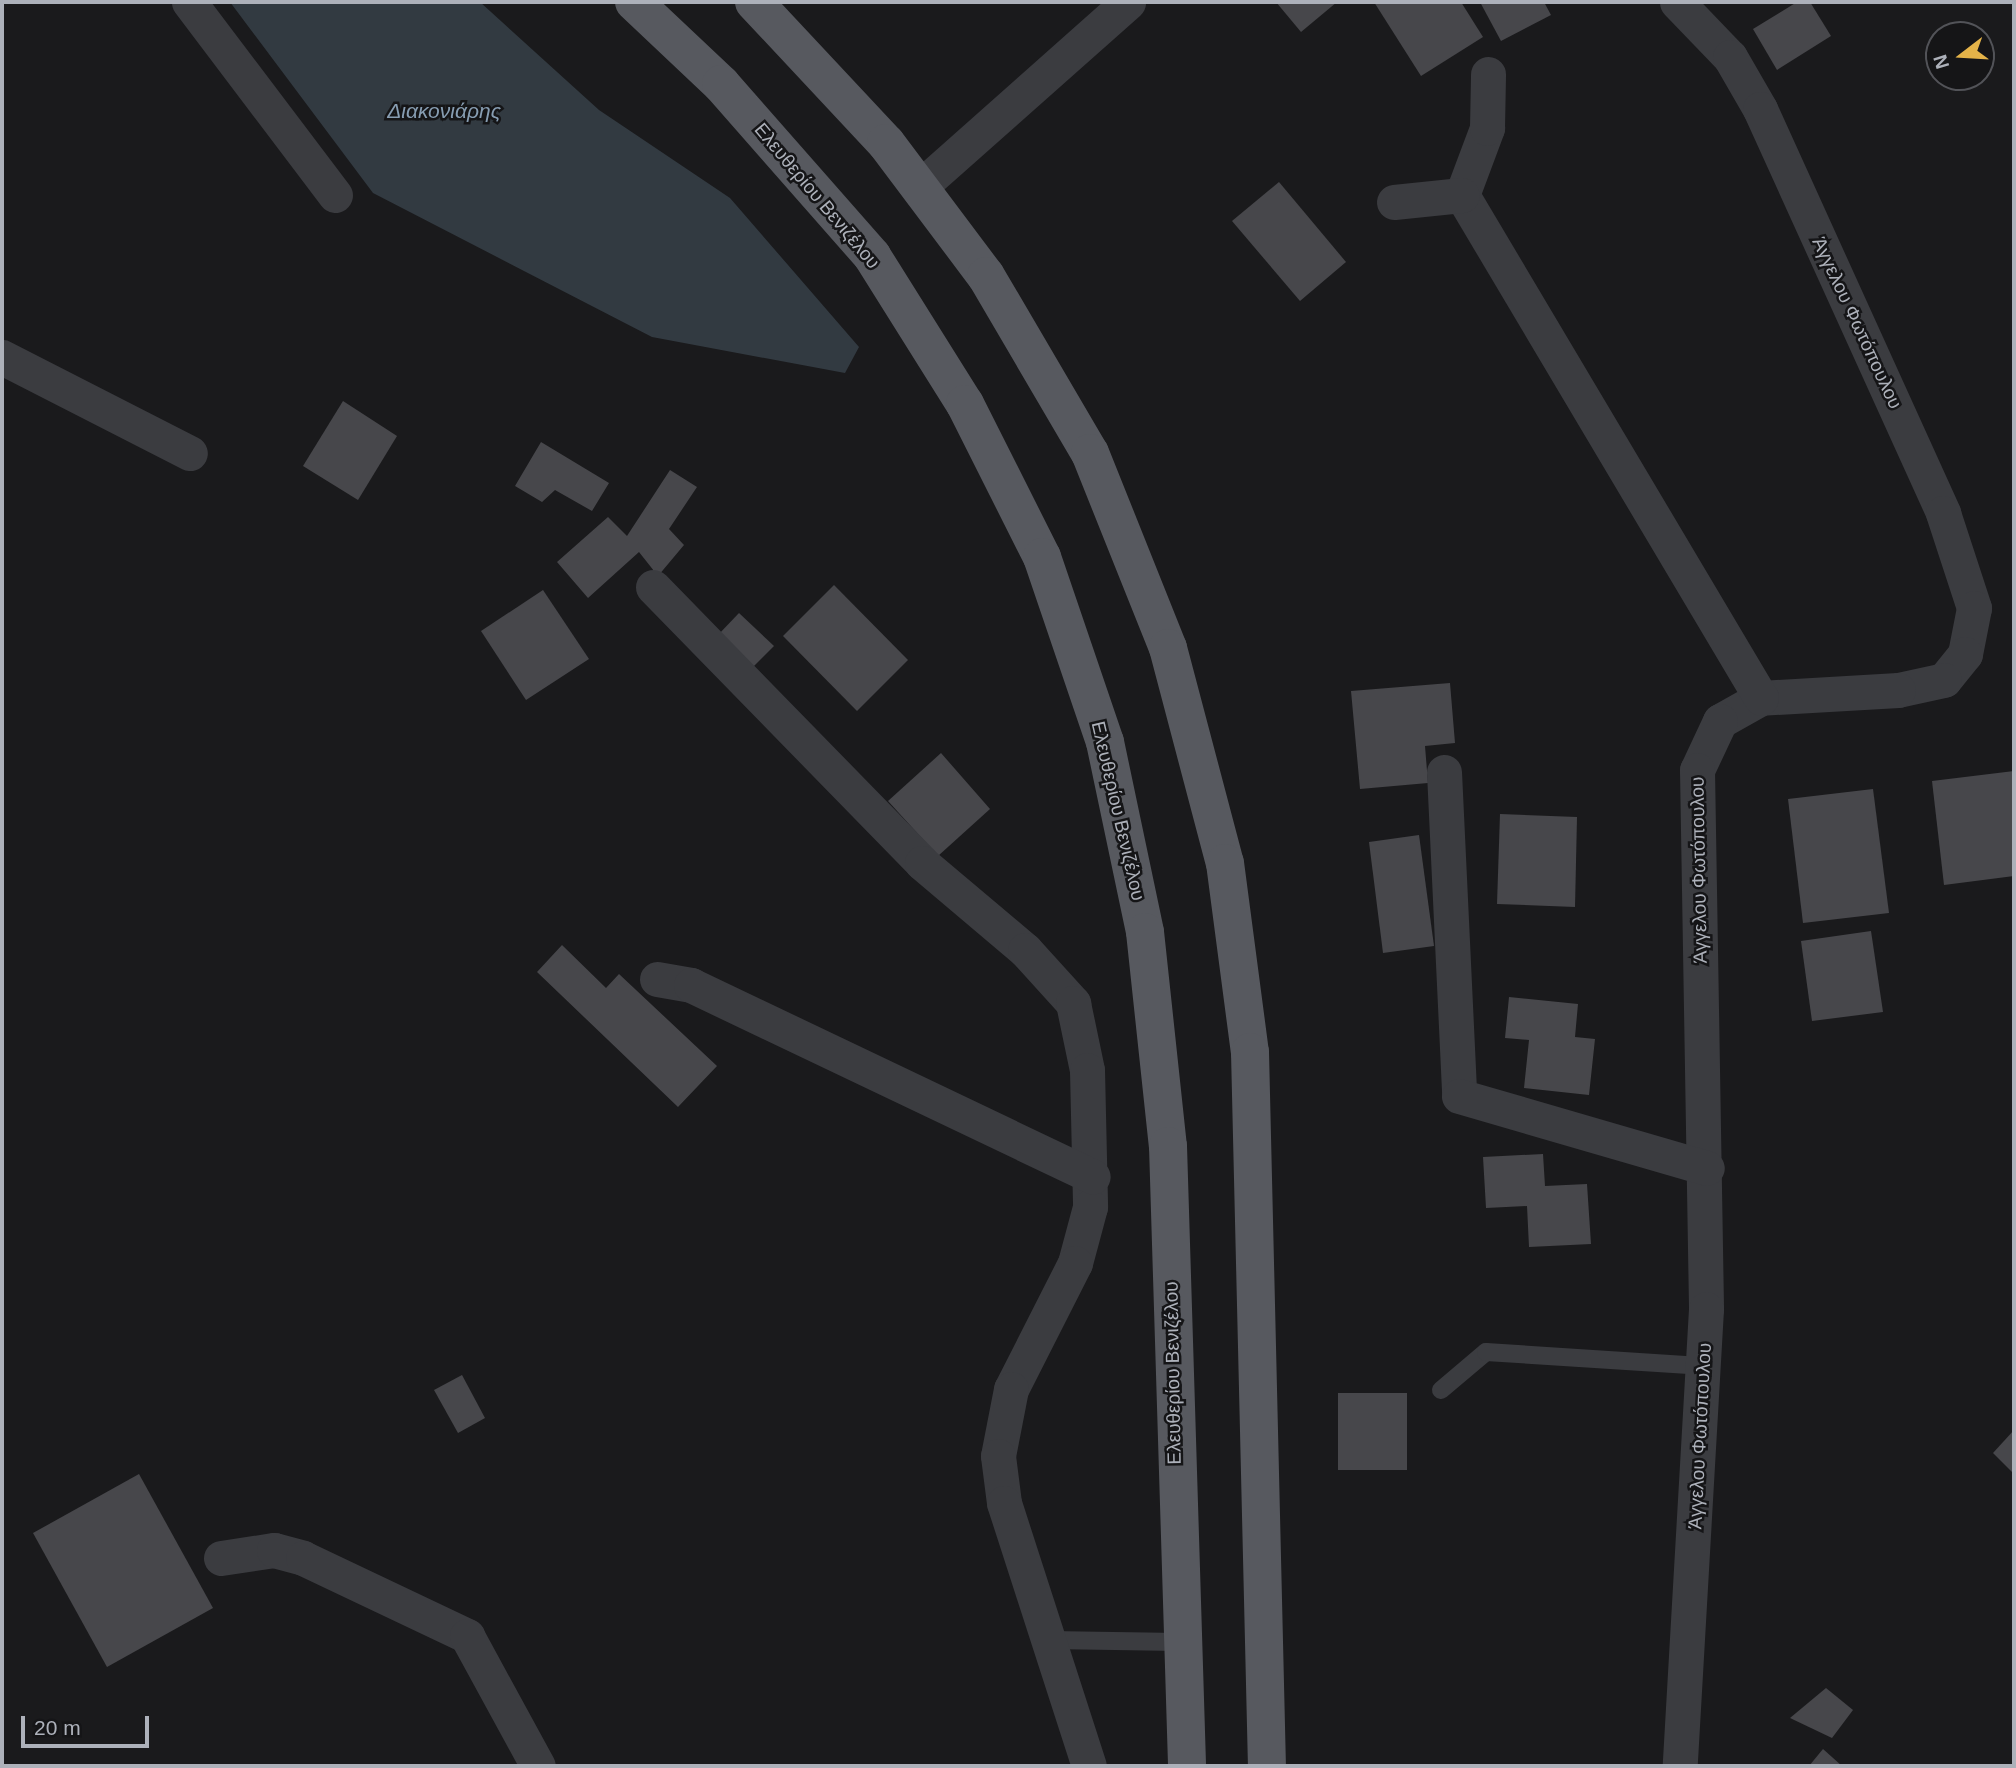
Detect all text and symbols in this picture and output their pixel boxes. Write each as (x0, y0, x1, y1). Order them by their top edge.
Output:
north arrow (1925, 21, 1995, 91)
text: N (1929, 52, 1953, 71)
water label: Διακονιάρης (387, 98, 501, 124)
street label: Ελευθερίου Βενιζέλου (749, 118, 885, 274)
street label: Άγγελου Φωτόπουλου (1807, 234, 1907, 412)
street label: Ελευθερίου Βενιζέλου (1086, 719, 1150, 903)
street label: Άγγελου Φωτόπουλου (1686, 776, 1712, 964)
street label: Ελευθερίου Βενιζέλου (1160, 1281, 1186, 1465)
street label: Άγγελου Φωτόπουλου (1684, 1342, 1716, 1530)
scale bar (24, 1702, 152, 1746)
text: 20 m (34, 1716, 81, 1739)

